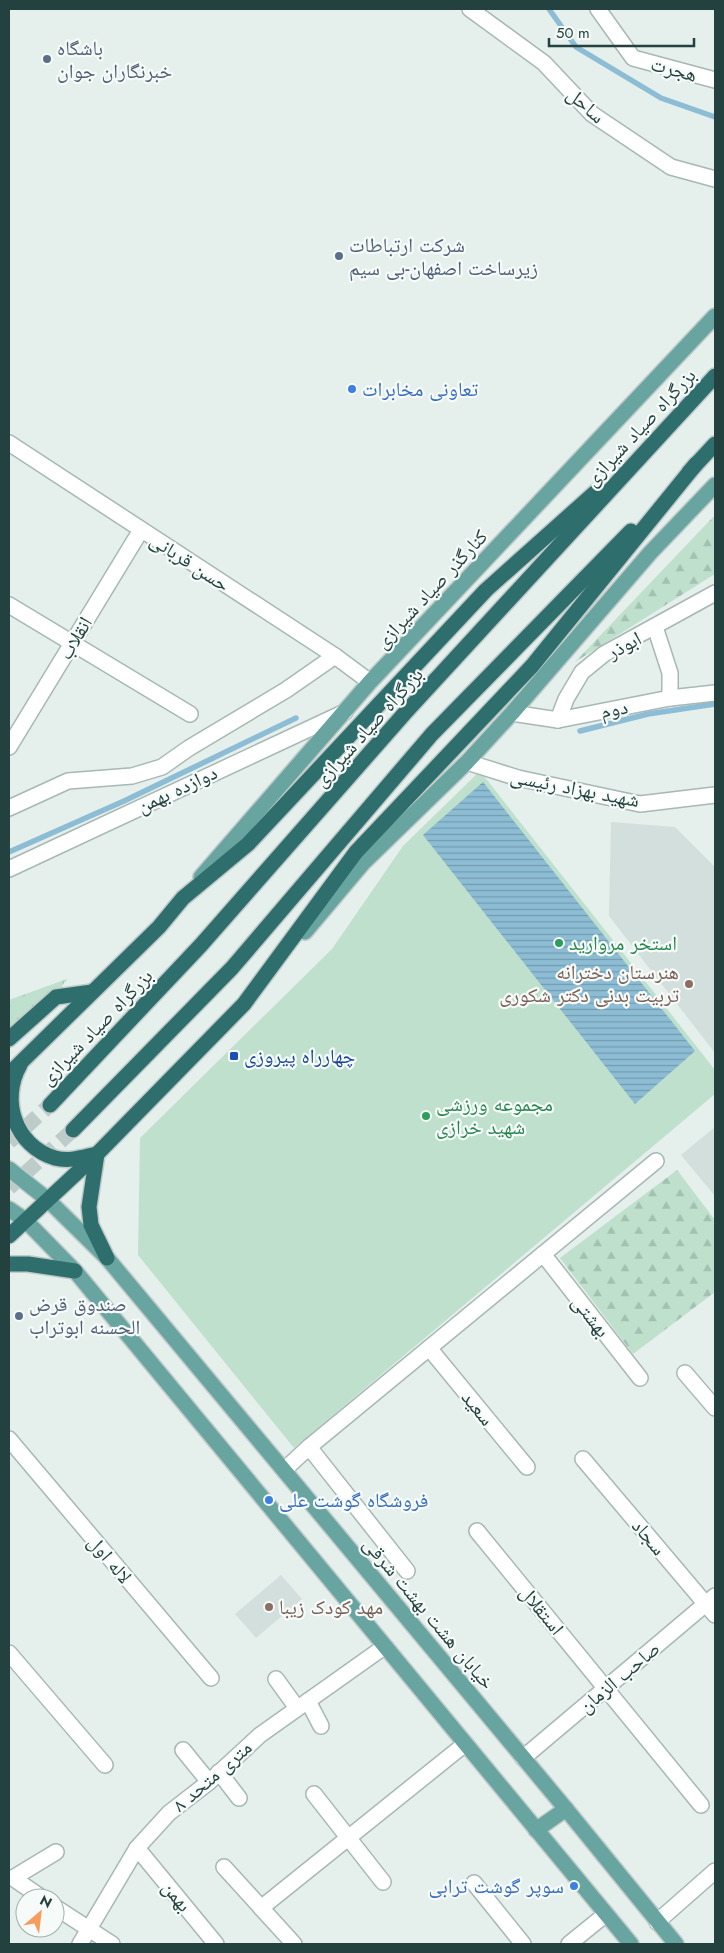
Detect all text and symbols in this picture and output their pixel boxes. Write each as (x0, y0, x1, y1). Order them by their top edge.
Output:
scale bar (549, 15, 694, 47)
text: 50 m (556, 22, 590, 44)
place label: باشگاه خبرنگاران جوان (57, 34, 172, 86)
street label: هجرت (647, 49, 700, 90)
marker: باشگاه خبرنگاران جوان (41, 53, 53, 65)
street label: ساحل (560, 80, 611, 130)
place label: شرکت ارتباطات زیرساخت اصفهان-بی سیم (349, 231, 538, 283)
marker: شرکت ارتباطات زیرساخت اصفهان-بی سیم (333, 250, 345, 262)
street label: بزرگراه صیاد شیرازی (578, 362, 703, 493)
place label: تعاونی مخابرات (362, 375, 478, 404)
marker: تعاونی مخابرات (346, 383, 358, 395)
street label: کنارگذر صیاد شیرازی (368, 523, 494, 656)
street label: حسن قربانی (144, 526, 236, 599)
street label: انقلاب (51, 611, 100, 665)
street label: ابوذر (601, 624, 647, 667)
street label: بزرگراه صیاد شیرازی (307, 661, 430, 794)
street label: دوم (598, 693, 630, 726)
street label: دوازده بهمن (132, 758, 222, 821)
street label: شهید بهزاد رئیسی (508, 762, 642, 815)
place label: استخر مروارید (569, 929, 677, 958)
marker: استخر مروارید (553, 937, 565, 949)
place label: هنرستان دخترانه تربیت بدنی دکتر شکوری (499, 958, 679, 1010)
street label: بزرگراه صیاد شیرازی (33, 963, 160, 1092)
marker: هنرستان دخترانه تربیت بدنی دکتر شکوری (683, 978, 695, 990)
place label: چهارراه پیروزی (244, 1042, 356, 1071)
marker: چهارراه پیروزی (228, 1050, 240, 1062)
place label: مجموعه ورزشی شهید خرازی (436, 1090, 553, 1142)
marker: مجموعه ورزشی شهید خرازی (420, 1110, 432, 1122)
street label: بهشتی (565, 1289, 617, 1344)
place label: صندوق قرض الحسنه ابوتراب (29, 1290, 140, 1342)
marker: صندوق قرض الحسنه ابوتراب (13, 1310, 25, 1322)
street label: سعید (454, 1384, 501, 1432)
place label: فروشگاه گوشت علی (279, 1486, 428, 1515)
marker: فروشگاه گوشت علی (263, 1494, 275, 1506)
street label: سجاد (625, 1513, 673, 1562)
street label: لاله اول (81, 1529, 139, 1590)
street label: خیابان هشت بهشت شرقی (356, 1531, 501, 1696)
street label: استقلال (512, 1579, 571, 1642)
place label: مهد کودک زیبا (279, 1593, 383, 1622)
marker: مهد کودک زیبا (263, 1601, 275, 1613)
street label: صاحب الزمان (572, 1635, 666, 1720)
street label: ۸ متری متحد (166, 1734, 258, 1819)
place label: سوپر گوشت ترابی (428, 1872, 564, 1901)
street label: بهمن (155, 1874, 198, 1918)
marker: سوپر گوشت ترابی (568, 1880, 580, 1892)
north arrow (15, 1888, 65, 1938)
text: N (36, 1890, 56, 1913)

